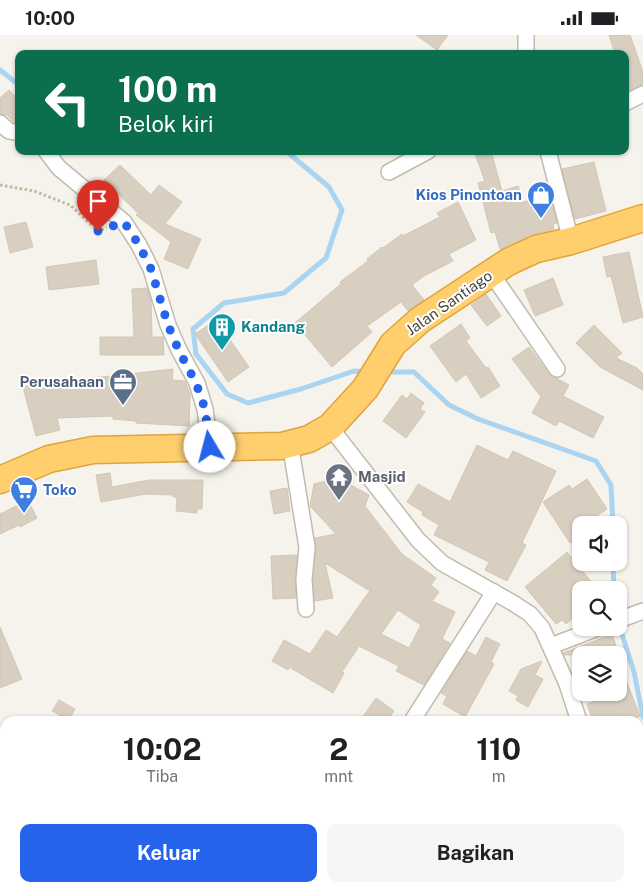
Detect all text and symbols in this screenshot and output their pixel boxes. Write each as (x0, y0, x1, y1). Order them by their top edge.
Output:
text: 10:00 (25, 7, 75, 29)
text: 100 m (118, 69, 217, 110)
icon: left (35, 70, 100, 135)
text: Belok kiri (118, 111, 214, 137)
pin (77, 180, 119, 231)
shop icon: Kios Pinontoan (526, 180, 556, 219)
place label: Kios Pinontoan (415, 186, 522, 203)
icon: arrive (84, 187, 112, 215)
street label: Jalan Santiago (402, 267, 495, 339)
building icon: Kandang (207, 312, 237, 351)
place label: Kandang (241, 318, 305, 335)
office icon: Perusahaan (108, 367, 138, 406)
place label: Perusahaan (20, 373, 104, 390)
position arrow (183, 420, 235, 472)
temple icon: Masjid (324, 462, 354, 501)
place label: Masjid (358, 468, 406, 485)
supermarket icon: Toko (9, 475, 39, 514)
place label: Toko (43, 481, 77, 498)
map controls (572, 516, 627, 701)
button: sound (572, 516, 627, 571)
button: search (572, 581, 627, 636)
button: layers (572, 646, 627, 701)
text: 10:02 (123, 731, 202, 767)
text: 2 (329, 731, 348, 767)
text: 110 (476, 731, 521, 767)
text: Tiba (146, 767, 178, 786)
text: mnt (324, 767, 353, 786)
text: m (492, 767, 506, 786)
button: Keluar (20, 824, 317, 882)
button: Bagikan (327, 824, 624, 882)

